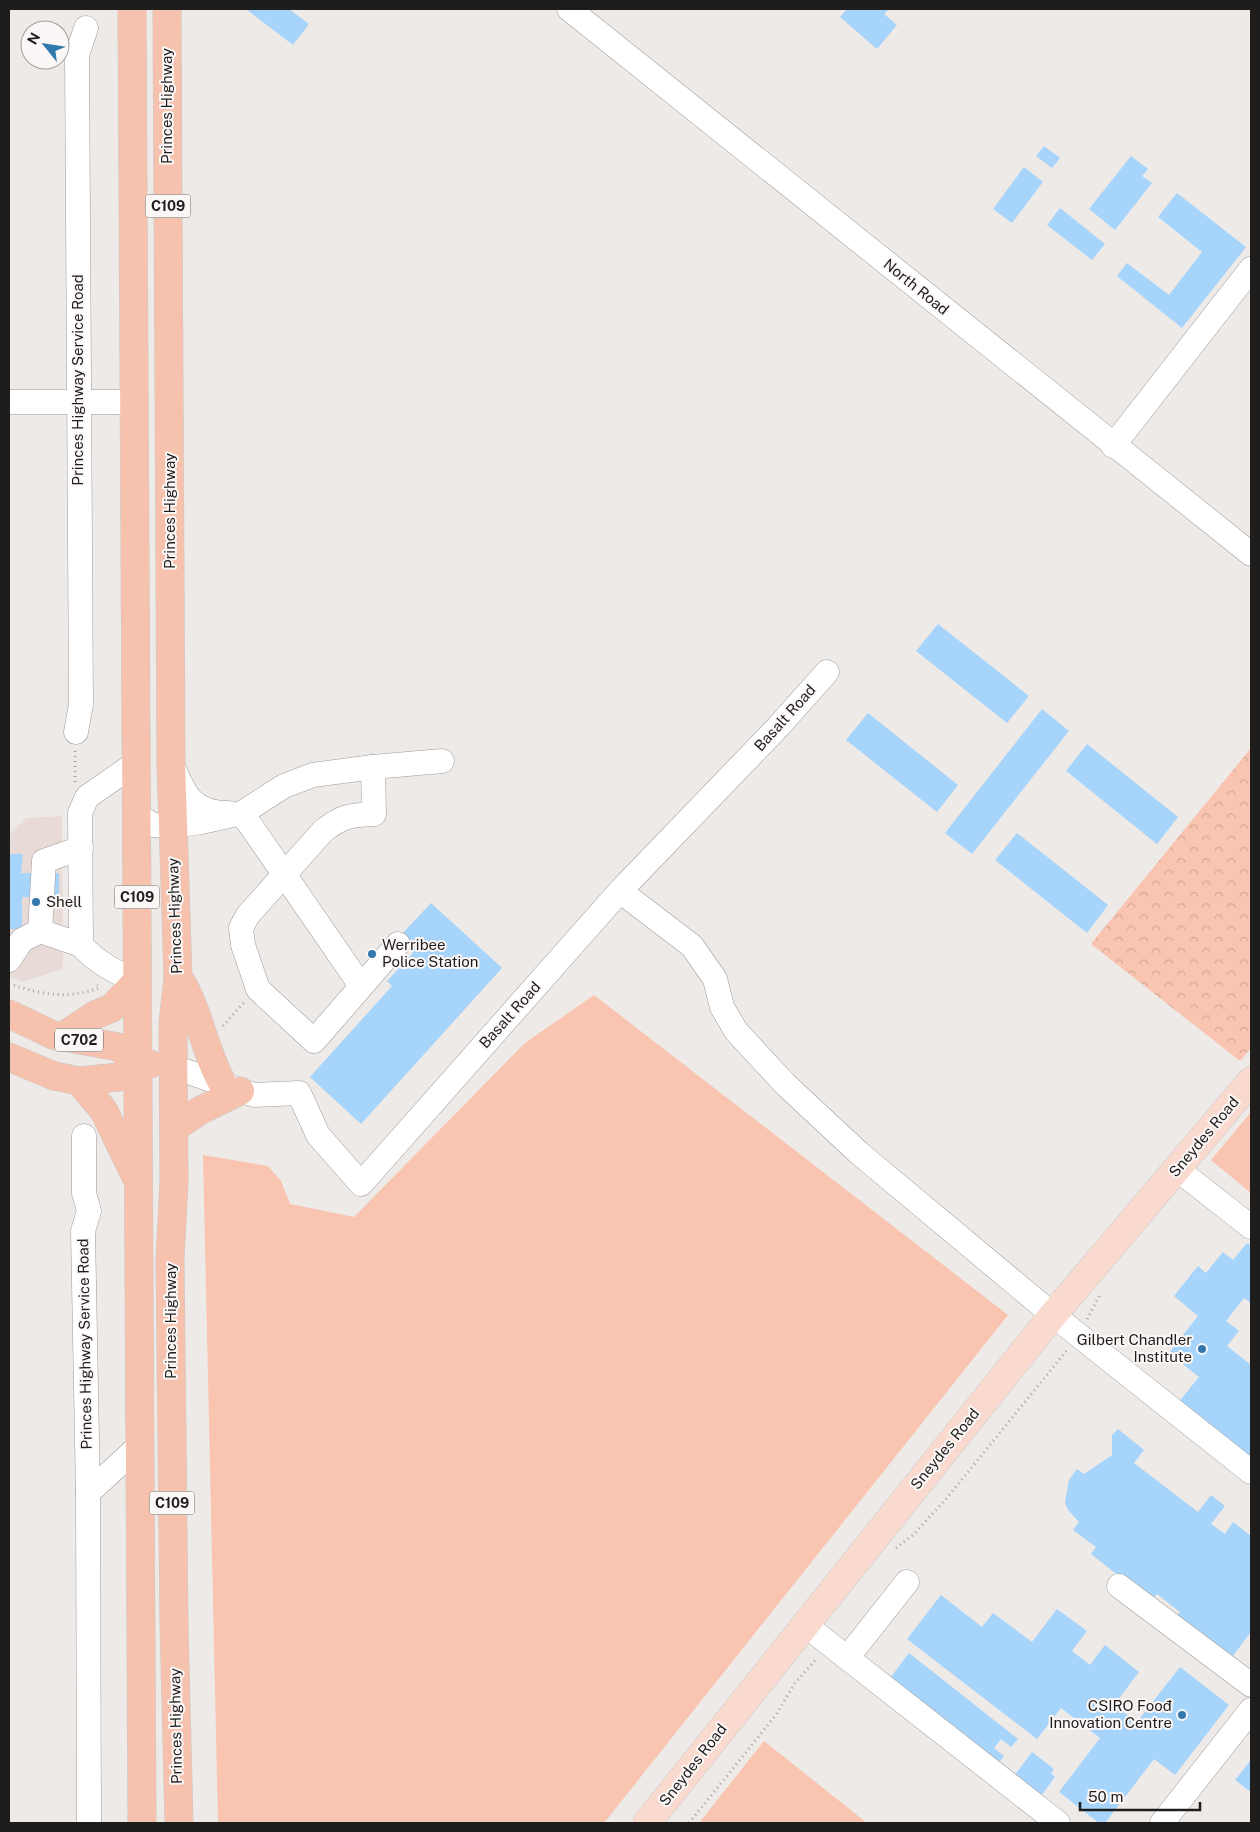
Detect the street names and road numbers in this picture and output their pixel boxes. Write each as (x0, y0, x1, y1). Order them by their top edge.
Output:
street label: Princes Highway (158, 48, 175, 164)
road number: C109 (146, 195, 190, 218)
street label: North Road (880, 255, 952, 318)
street label: Princes Highway Service Road (69, 274, 86, 486)
street label: Princes Highway (161, 453, 178, 569)
street label: Basalt Road (750, 681, 819, 754)
street label: Princes Highway (164, 858, 185, 974)
road number: C109 (114, 886, 160, 909)
street label: Basalt Road (475, 978, 544, 1051)
road number: C702 (55, 1028, 103, 1052)
street label: Sneydes Road (1165, 1093, 1242, 1180)
street label: Princes Highway Service Road (74, 1238, 95, 1450)
street label: Princes Highway (162, 1263, 179, 1379)
street label: Sneydes Road (907, 1405, 982, 1493)
road number: C109 (150, 1492, 194, 1515)
street label: Princes Highway (166, 1668, 185, 1784)
street label: Sneydes Road (655, 1720, 730, 1809)

